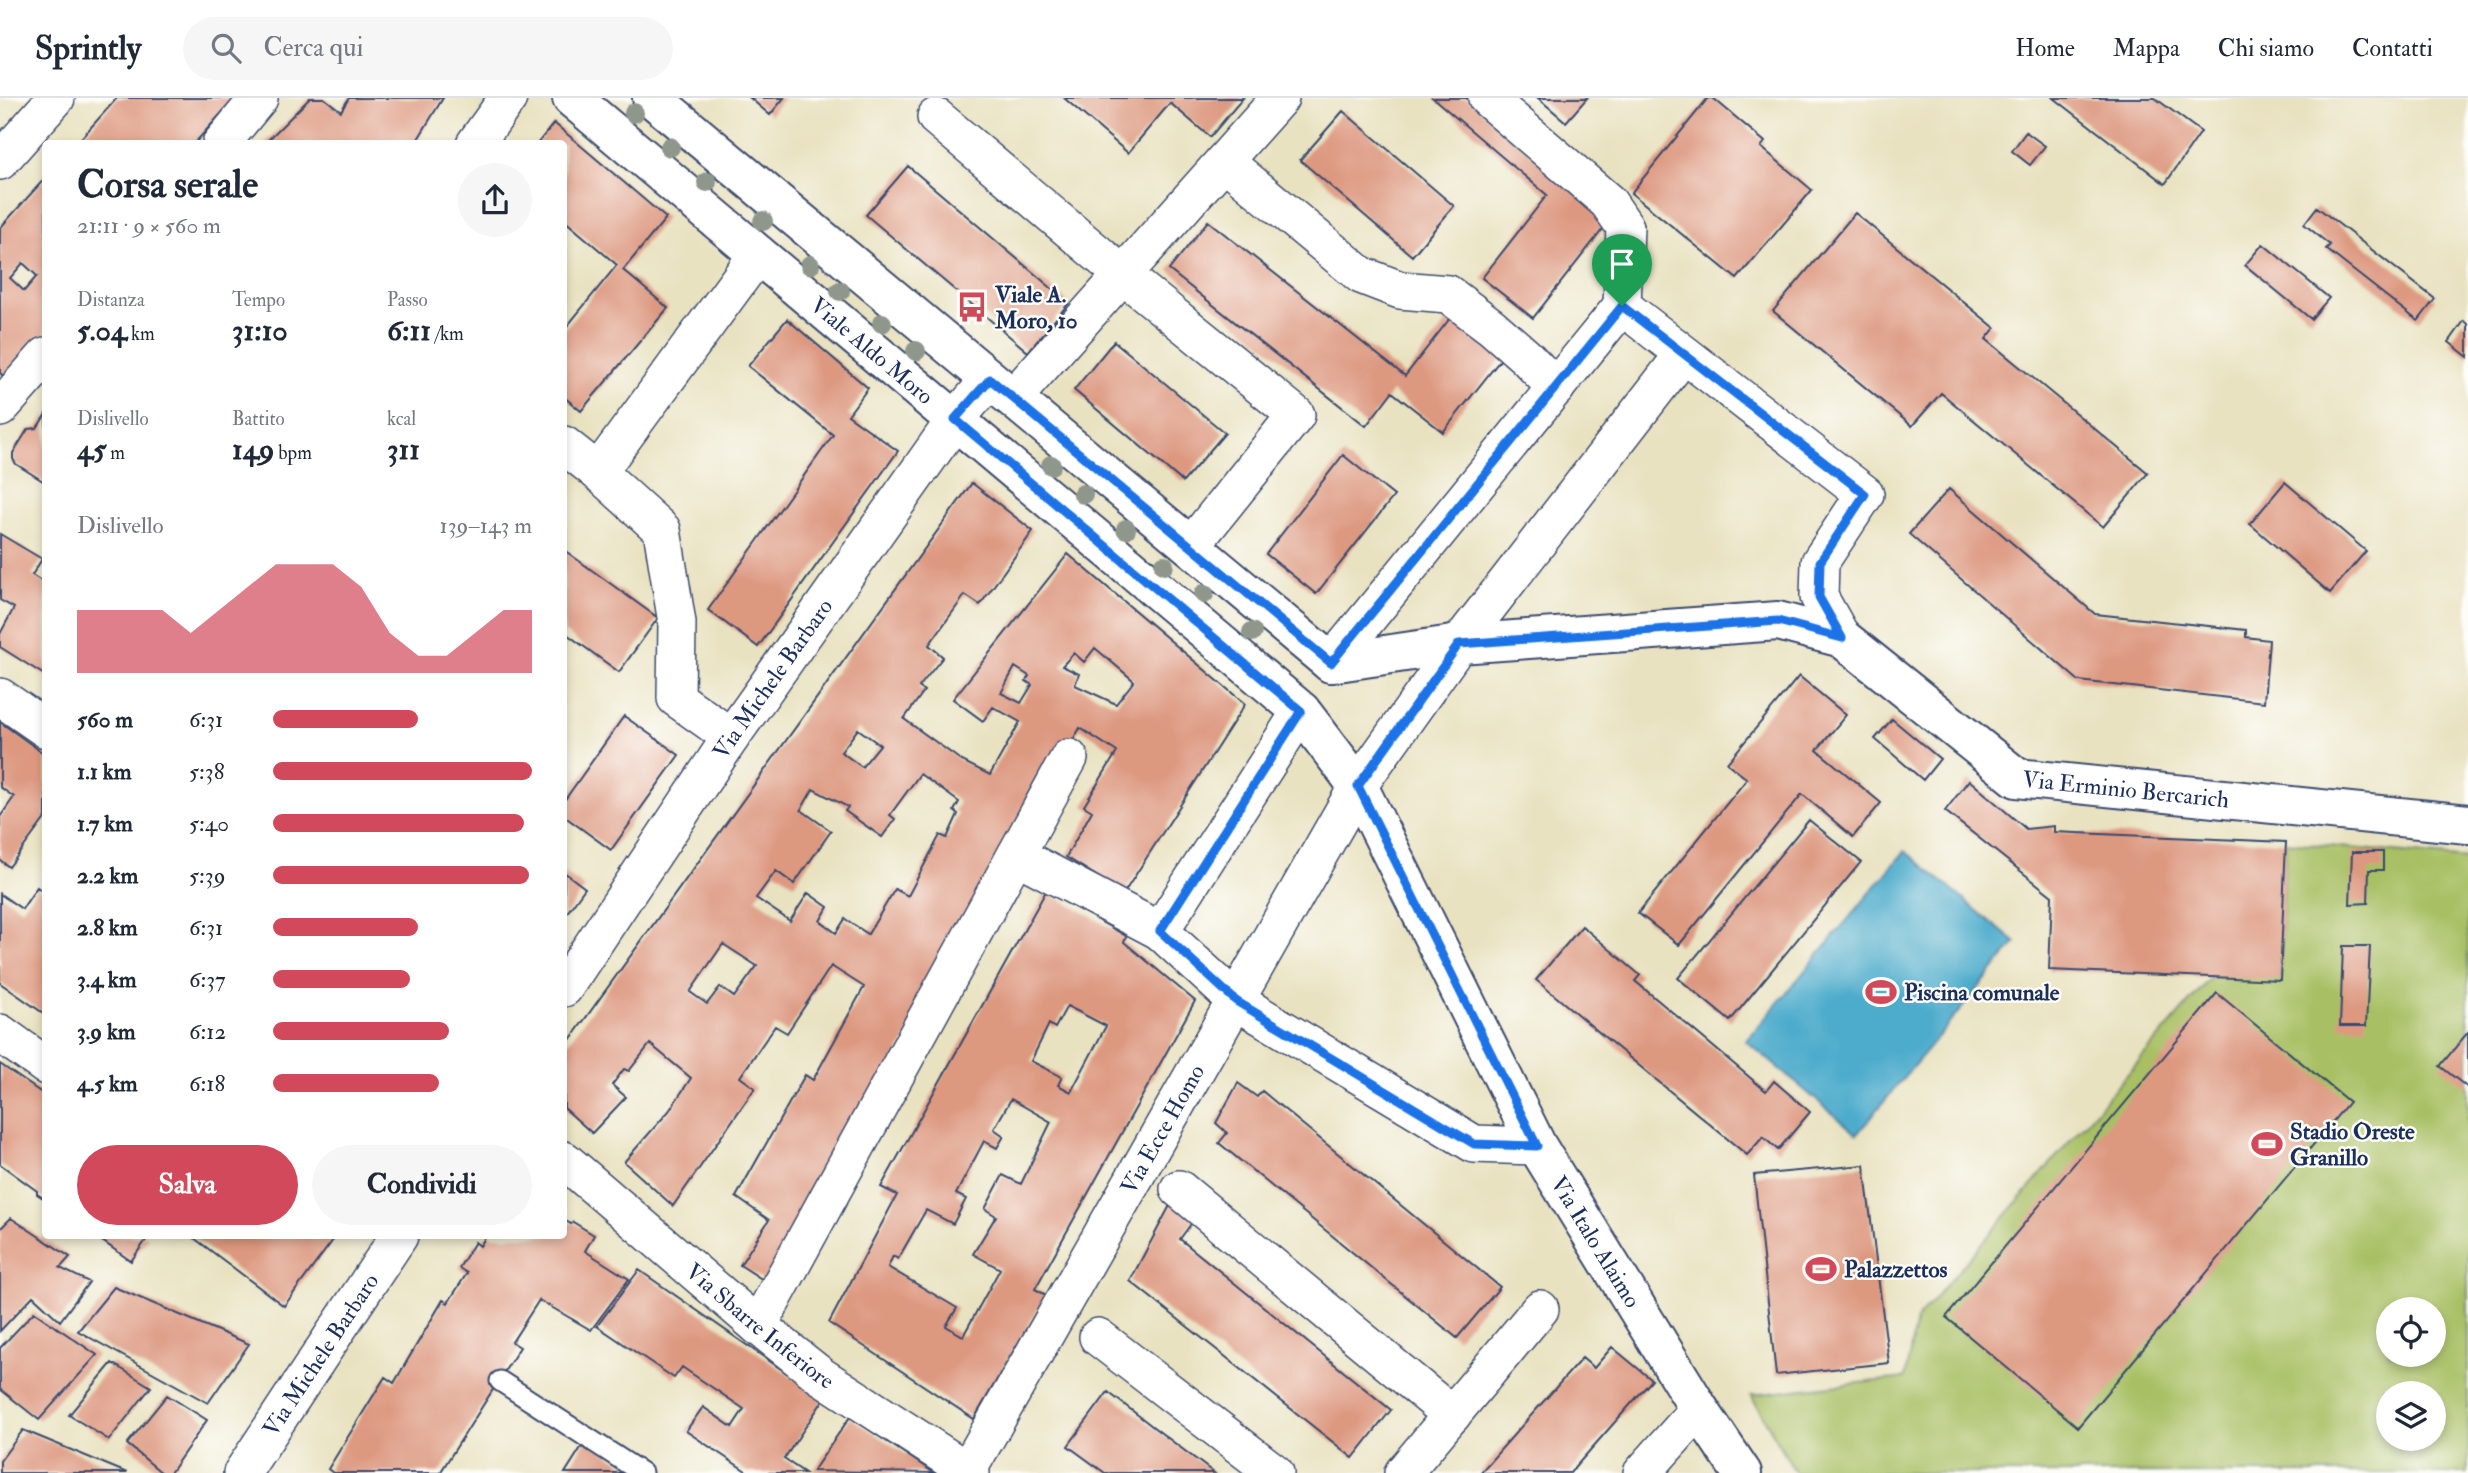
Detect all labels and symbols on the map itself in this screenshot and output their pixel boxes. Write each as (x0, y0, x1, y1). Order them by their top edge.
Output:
pin (1592, 234, 1652, 306)
place label: Viale A. Moro, 10 (994, 280, 1078, 335)
bus stop icon: Viale A. Moro, 10 (955, 290, 989, 324)
street label: Viale Aldo Moro (804, 291, 939, 411)
street label: Via Michele Barbaro (706, 593, 839, 765)
street label: Via Erminio Bercarich (2021, 765, 2230, 815)
sports icon: Piscina comunale (1864, 975, 1898, 1009)
place label: Piscina comunale (1904, 978, 2060, 1007)
street label: Via Ecce Homo (1114, 1059, 1211, 1199)
place label: Stadio Oreste Granillo (2290, 1117, 2415, 1172)
sports icon: Stadio Oreste Granillo (2250, 1127, 2284, 1161)
street label: Via Italo Alaimo (1544, 1171, 1647, 1313)
sports icon: Palazzettos (1804, 1252, 1838, 1286)
place label: Palazzettos (1844, 1255, 1947, 1284)
street label: Via Sbarre Inferiore (680, 1257, 840, 1396)
street label: Via Michele Barbaro (256, 1268, 385, 1442)

